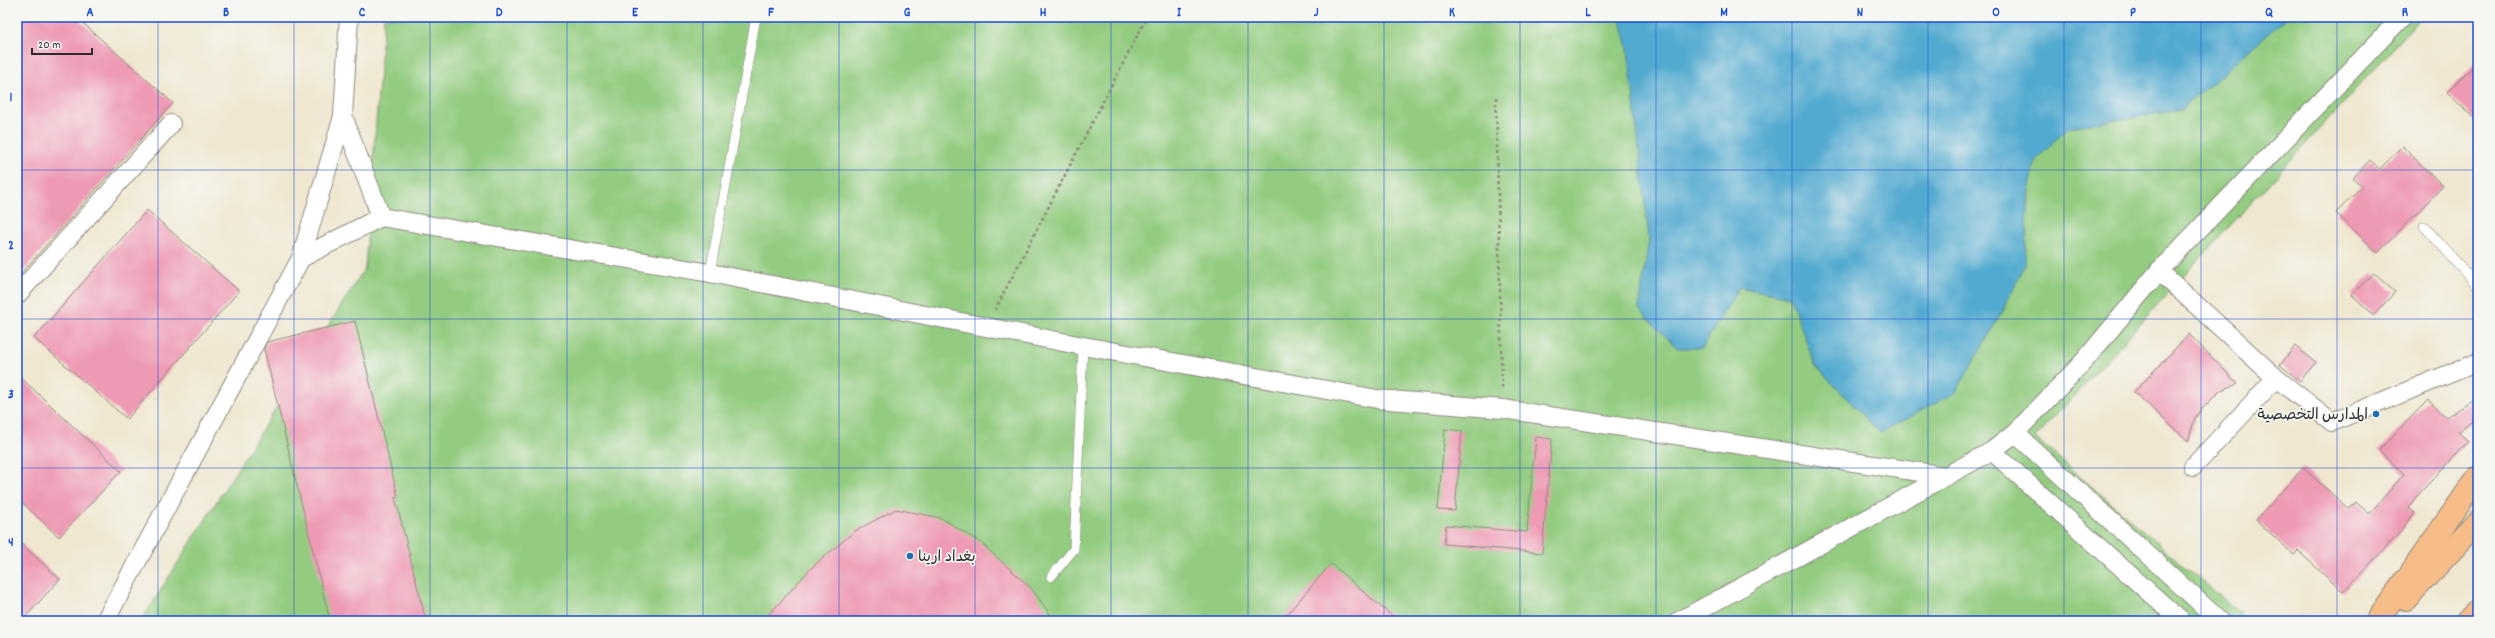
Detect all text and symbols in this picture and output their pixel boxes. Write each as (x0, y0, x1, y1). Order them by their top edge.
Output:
text: A (86, 4, 94, 23)
text: B (223, 4, 229, 23)
text: C (359, 4, 366, 23)
text: D (496, 4, 503, 23)
text: E (632, 4, 639, 23)
text: F (768, 4, 774, 23)
text: G (904, 4, 911, 23)
text: H (1040, 4, 1047, 23)
text: I (1177, 4, 1182, 23)
text: J (1314, 4, 1319, 23)
text: K (1449, 4, 1455, 23)
text: L (1585, 4, 1591, 23)
text: M (1720, 4, 1728, 23)
text: N (1857, 4, 1863, 23)
text: O (1992, 4, 2000, 23)
text: P (2130, 4, 2136, 23)
text: Q (2265, 4, 2273, 23)
text: R (2402, 4, 2408, 23)
scale bar (32, 30, 92, 56)
text: 20 m (38, 37, 61, 54)
text: 1 (10, 89, 13, 108)
text: 2 (8, 237, 14, 256)
text: 3 (8, 386, 14, 405)
place label: المدارس التخصصية (2257, 405, 2368, 427)
marker: المدارس التخصصية (2371, 409, 2381, 419)
text: 4 (8, 534, 14, 553)
place label: بغداد ارينا (918, 547, 976, 569)
marker: بغداد ارينا (905, 551, 915, 561)

